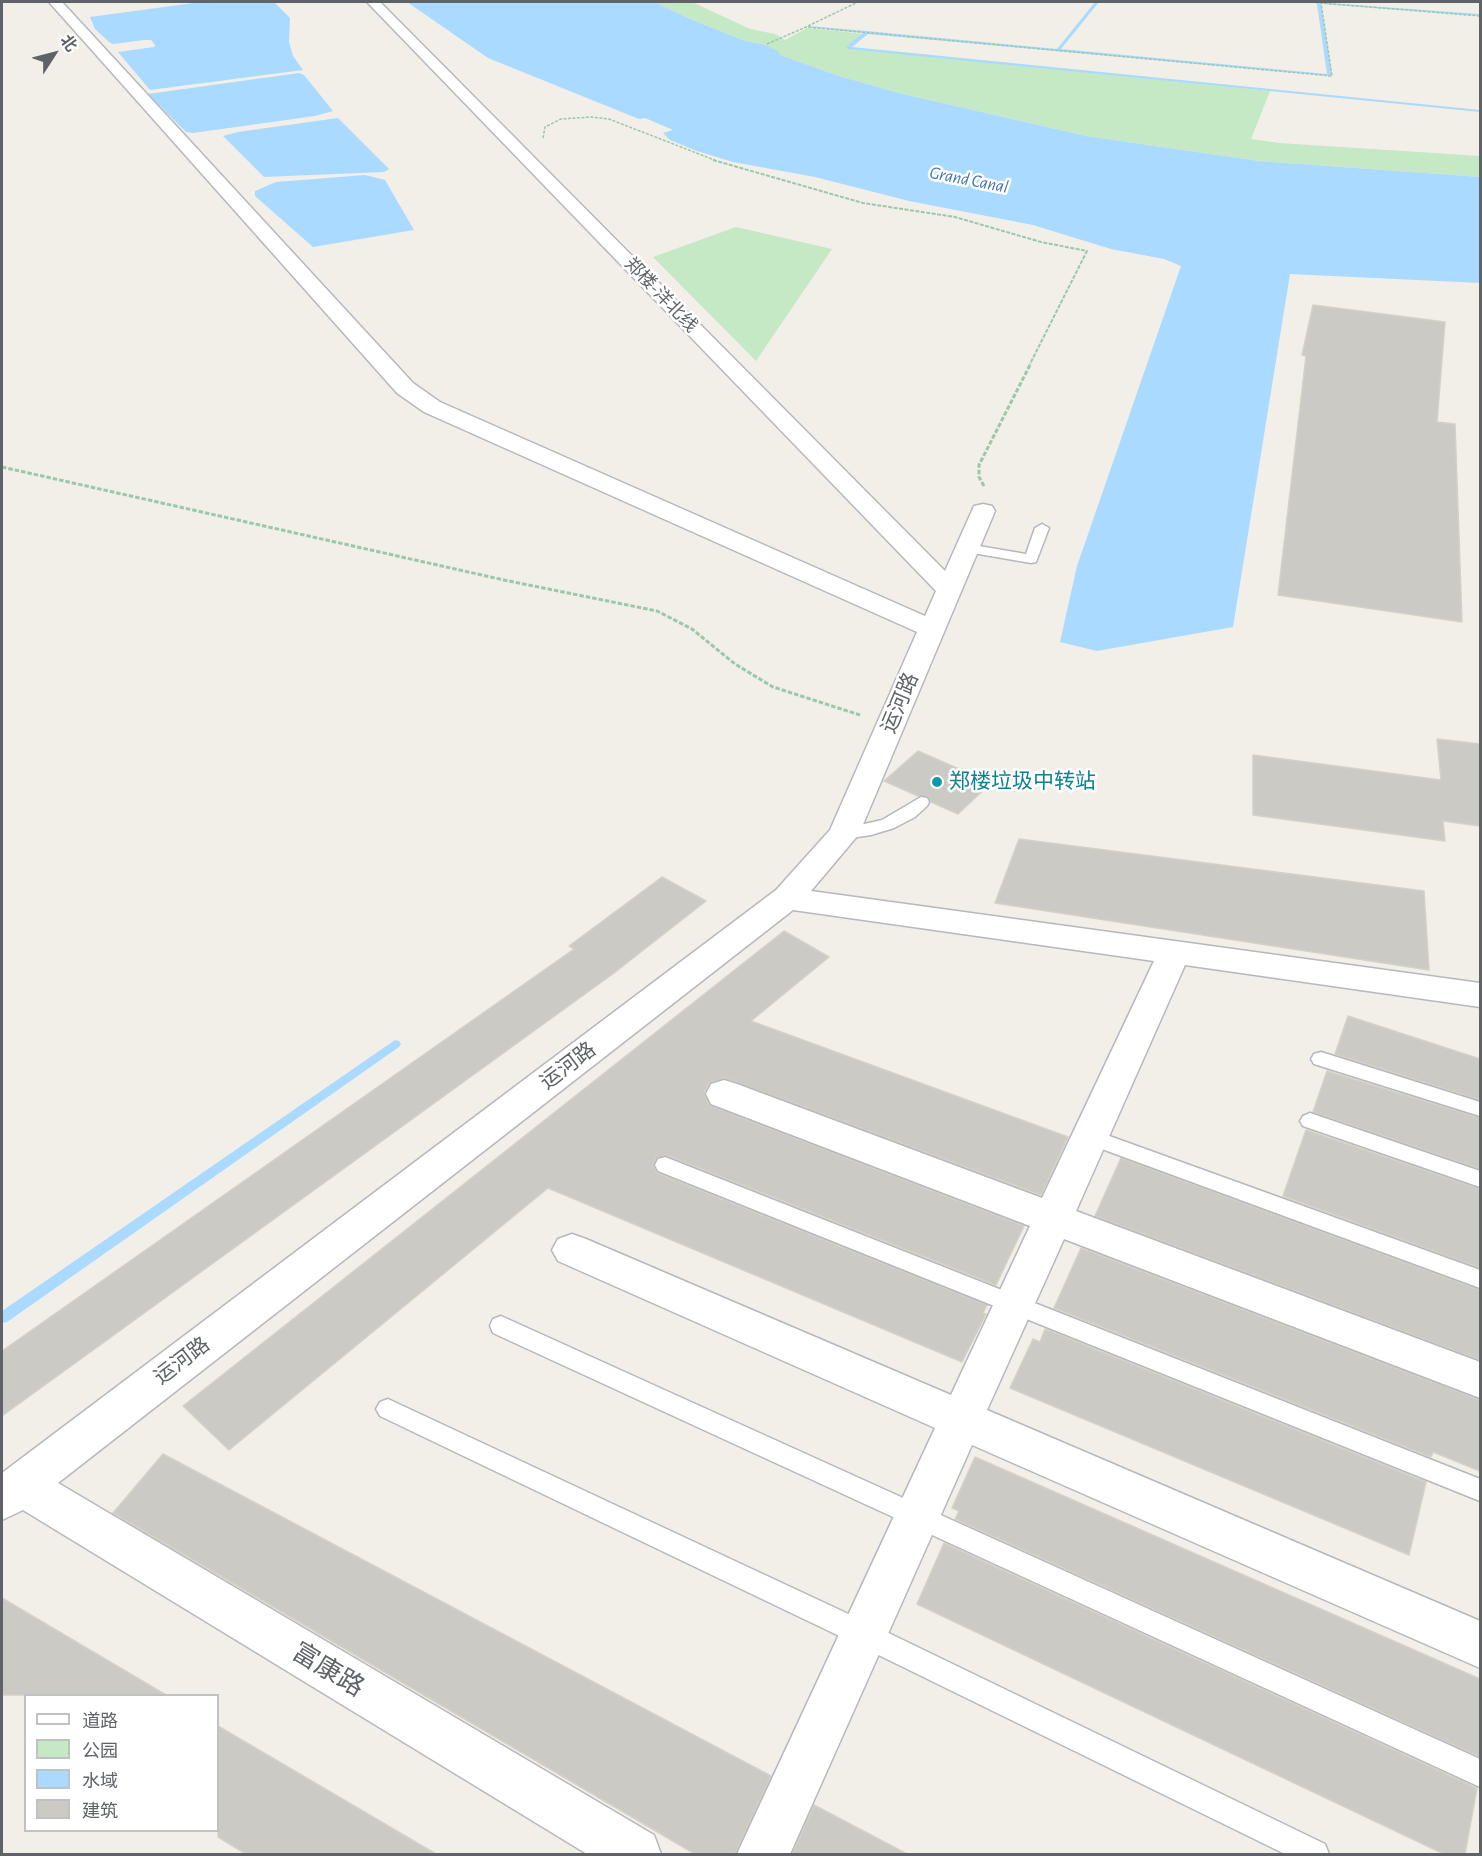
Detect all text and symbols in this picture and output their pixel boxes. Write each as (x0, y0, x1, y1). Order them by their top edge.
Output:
north arrow (24, 24, 84, 84)
text: 北 (57, 32, 80, 55)
water label: Grand Canal (928, 162, 1010, 198)
street label: 郑楼-洋北线 (620, 253, 702, 337)
street label: 运河路 (876, 669, 924, 737)
place label: 郑楼垃圾中转站 (949, 769, 1096, 795)
marker: 郑楼垃圾中转站 (930, 775, 944, 789)
street label: 运河路 (535, 1037, 601, 1095)
street label: 运河路 (149, 1332, 215, 1390)
street label: 富康路 (287, 1637, 369, 1703)
legend (24, 1694, 219, 1832)
text: 道路 (82, 1713, 118, 1731)
text: 公园 (82, 1743, 118, 1761)
text: 水域 (82, 1773, 118, 1791)
text: 建筑 (82, 1803, 118, 1821)

